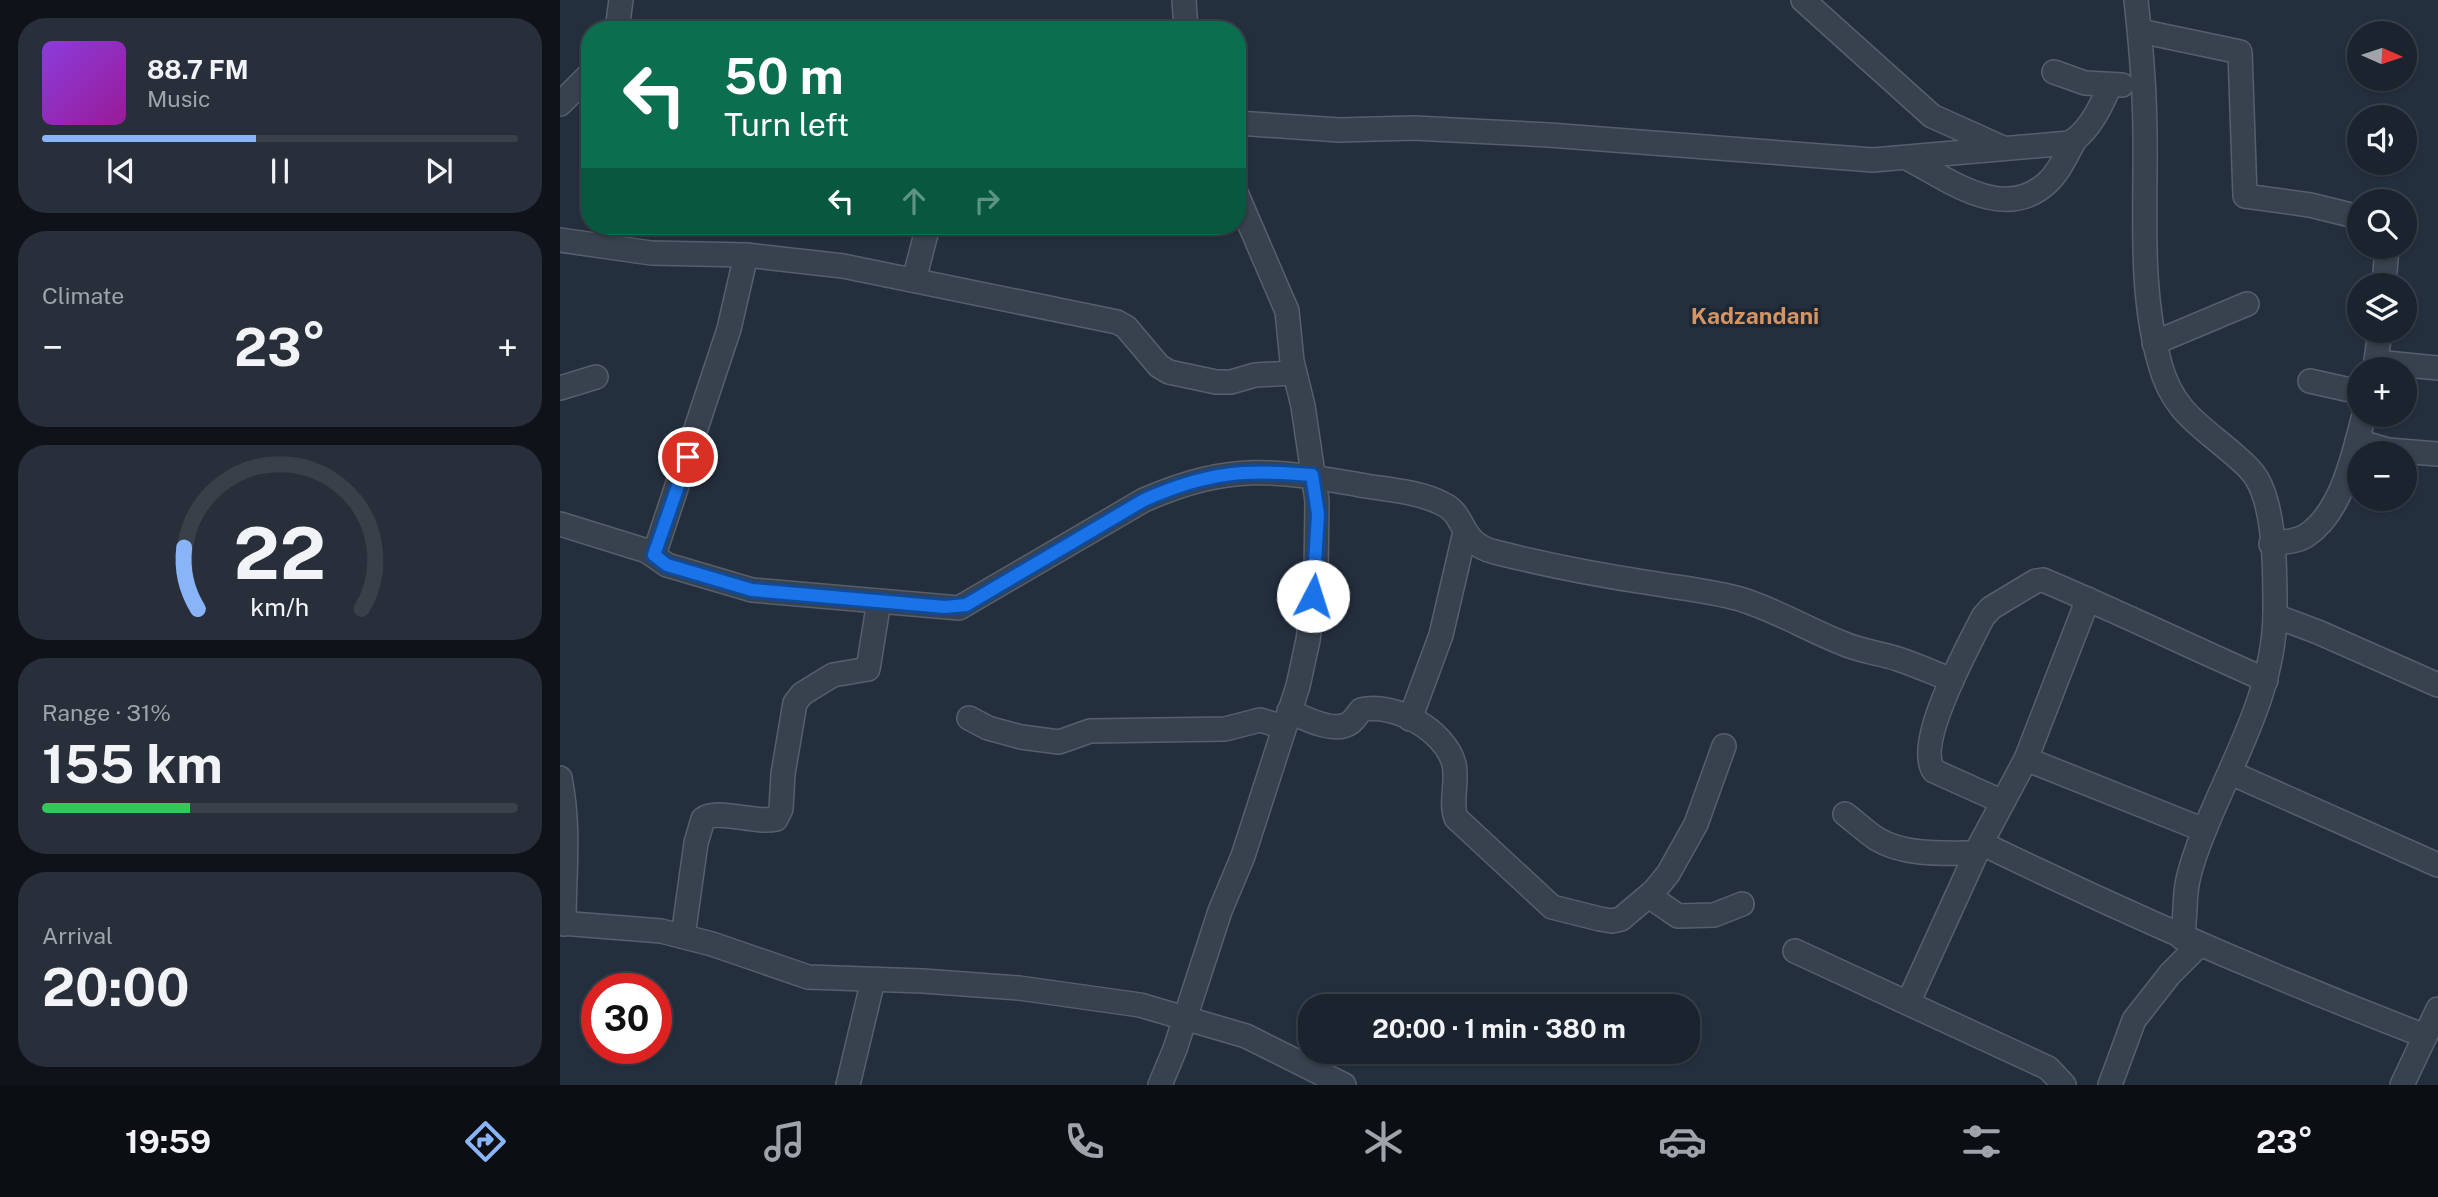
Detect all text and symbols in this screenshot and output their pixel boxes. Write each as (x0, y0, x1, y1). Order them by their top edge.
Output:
north arrow (2347, 21, 2417, 91)
map controls (2347, 21, 2417, 511)
text: 50 m (724, 47, 844, 105)
icon: left (609, 49, 700, 140)
text: 88.7 FM (147, 54, 249, 85)
text: Music (147, 85, 211, 112)
button: sound (2347, 105, 2417, 175)
text: Turn left (724, 106, 849, 143)
icon: previous (102, 152, 140, 190)
icon: pause (261, 152, 299, 190)
icon: next (420, 152, 458, 190)
icon: left (822, 182, 860, 220)
icon: ahead (895, 182, 933, 220)
icon: right (968, 182, 1006, 220)
button: search (2347, 189, 2417, 259)
button: layers (2347, 273, 2417, 343)
text: Climate (42, 282, 124, 309)
district label: Kadzandani (1691, 302, 1819, 329)
text: 23° (234, 317, 326, 378)
text: − (42, 325, 63, 370)
text: + (497, 325, 518, 370)
button: + (2347, 357, 2417, 427)
pin (658, 427, 718, 487)
icon: arrive (669, 438, 707, 476)
button: − (2347, 441, 2417, 511)
text: 22 (234, 510, 326, 595)
position arrow (1276, 559, 1350, 633)
text: km/h (251, 591, 309, 621)
text: Range · 31% (42, 699, 171, 726)
text: 155 km (42, 734, 223, 795)
text: Arrival (42, 922, 113, 949)
text: 20:00 (42, 957, 189, 1018)
speed limit sign: 30 (581, 973, 672, 1064)
text: 20:00 · 1 min · 380 m (1372, 1013, 1626, 1044)
icon: directions (461, 1117, 510, 1166)
icon: music (760, 1117, 809, 1166)
icon: phone (1060, 1117, 1109, 1166)
icon: climate (1359, 1117, 1408, 1166)
icon: car (1658, 1117, 1707, 1166)
icon: filters (1957, 1117, 2006, 1166)
text: 19:59 (125, 1123, 211, 1160)
text: 23° (2256, 1123, 2313, 1160)

